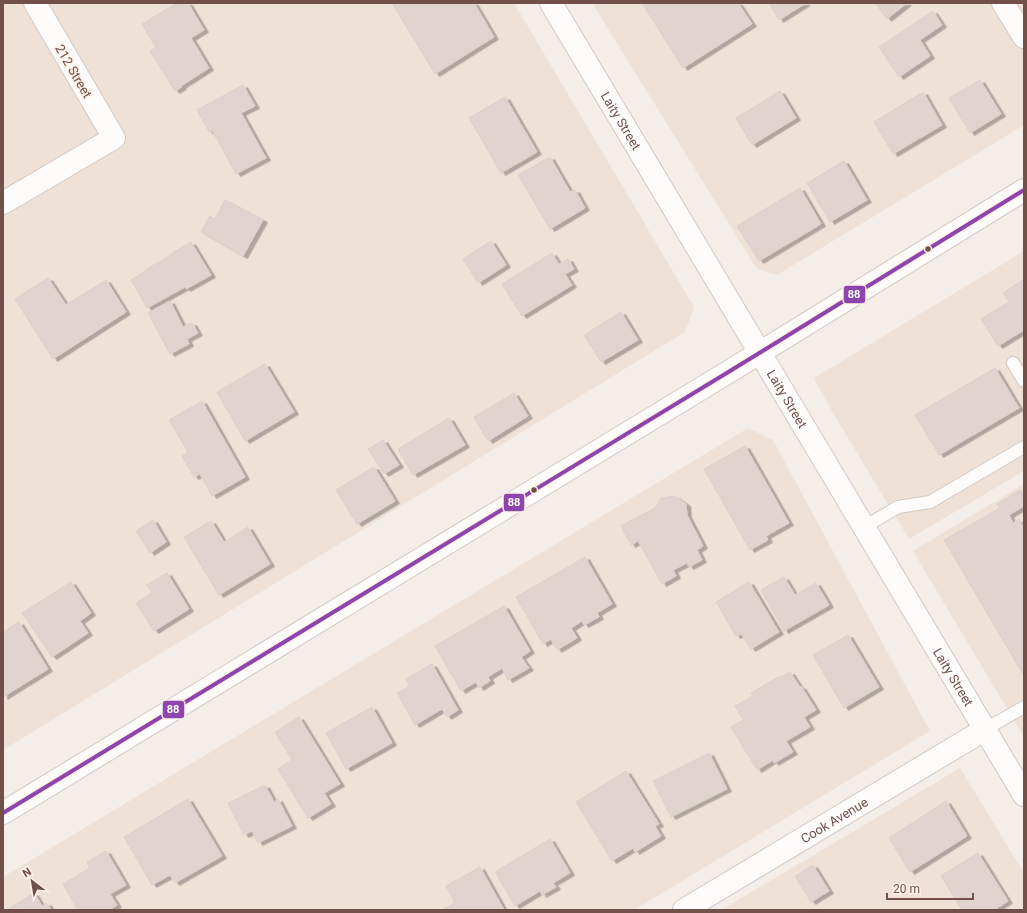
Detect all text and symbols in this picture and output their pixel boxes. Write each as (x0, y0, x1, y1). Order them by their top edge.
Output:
street label: 212 Street (52, 42, 95, 101)
street label: Laity Street (598, 89, 644, 153)
unlabelled marker (923, 244, 933, 254)
line badge: 88 (843, 285, 866, 304)
text: 88 (848, 288, 860, 301)
street label: Laity Street (764, 367, 810, 431)
unlabelled marker (529, 485, 539, 495)
line badge: 88 (503, 493, 525, 512)
text: 88 (508, 496, 520, 509)
street label: Laity Street (930, 645, 976, 709)
line badge: 88 (162, 700, 185, 719)
text: 88 (167, 703, 179, 716)
street label: Cook Avenue (798, 794, 871, 846)
north arrow (12, 861, 52, 901)
text: N (20, 865, 34, 880)
scale bar (887, 875, 973, 901)
text: 20 m (893, 882, 920, 896)

